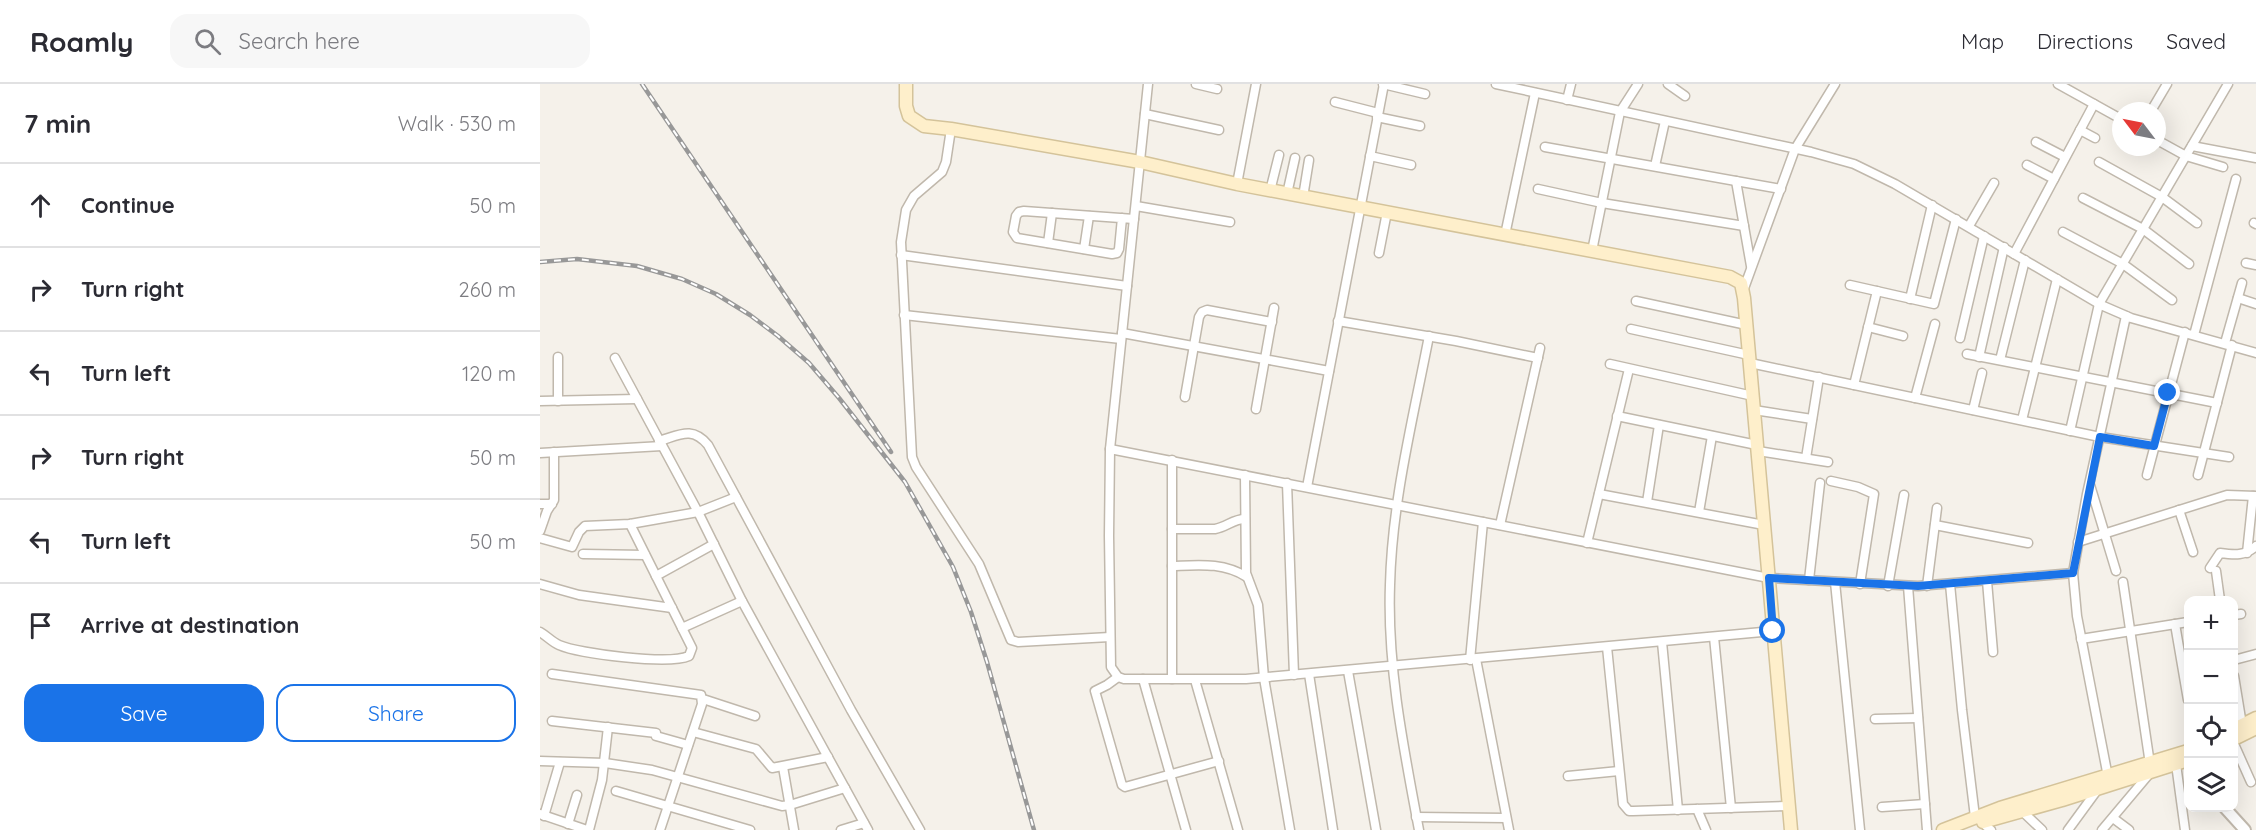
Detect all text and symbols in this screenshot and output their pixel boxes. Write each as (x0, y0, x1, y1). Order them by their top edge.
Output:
search box (170, 14, 590, 68)
text: Roamly (30, 24, 134, 59)
icon: search (191, 25, 224, 58)
text: Search here (239, 27, 360, 55)
text: Map (1961, 28, 2004, 54)
text: Directions (2037, 28, 2133, 54)
text: Saved (2166, 28, 2226, 54)
north arrow (2112, 102, 2166, 156)
text: 7 min (24, 107, 91, 140)
text: Walk · 530 m (398, 111, 516, 136)
icon: ahead (24, 189, 57, 222)
text: Continue (81, 191, 175, 219)
text: 50 m (470, 193, 516, 218)
icon: right (24, 273, 57, 306)
text: Turn right (81, 275, 185, 303)
text: 260 m (459, 277, 516, 302)
icon: left (24, 357, 57, 390)
text: Turn left (81, 359, 171, 387)
text: 120 m (462, 361, 516, 386)
route end (2154, 379, 2180, 405)
icon: right (24, 441, 57, 474)
text: Turn right (81, 443, 185, 471)
text: 50 m (470, 445, 516, 470)
icon: left (24, 525, 57, 558)
text: Turn left (81, 527, 171, 555)
text: 50 m (470, 529, 516, 554)
map controls (2184, 596, 2238, 812)
button: + (2184, 596, 2238, 650)
icon: arrive (24, 609, 57, 642)
text: Arrive at destination (81, 611, 299, 639)
route start (1759, 617, 1785, 643)
button: − (2184, 650, 2238, 704)
button: Save (24, 684, 264, 742)
button: Share (276, 684, 516, 742)
button: locate (2184, 704, 2238, 758)
button: layers (2184, 758, 2238, 812)

